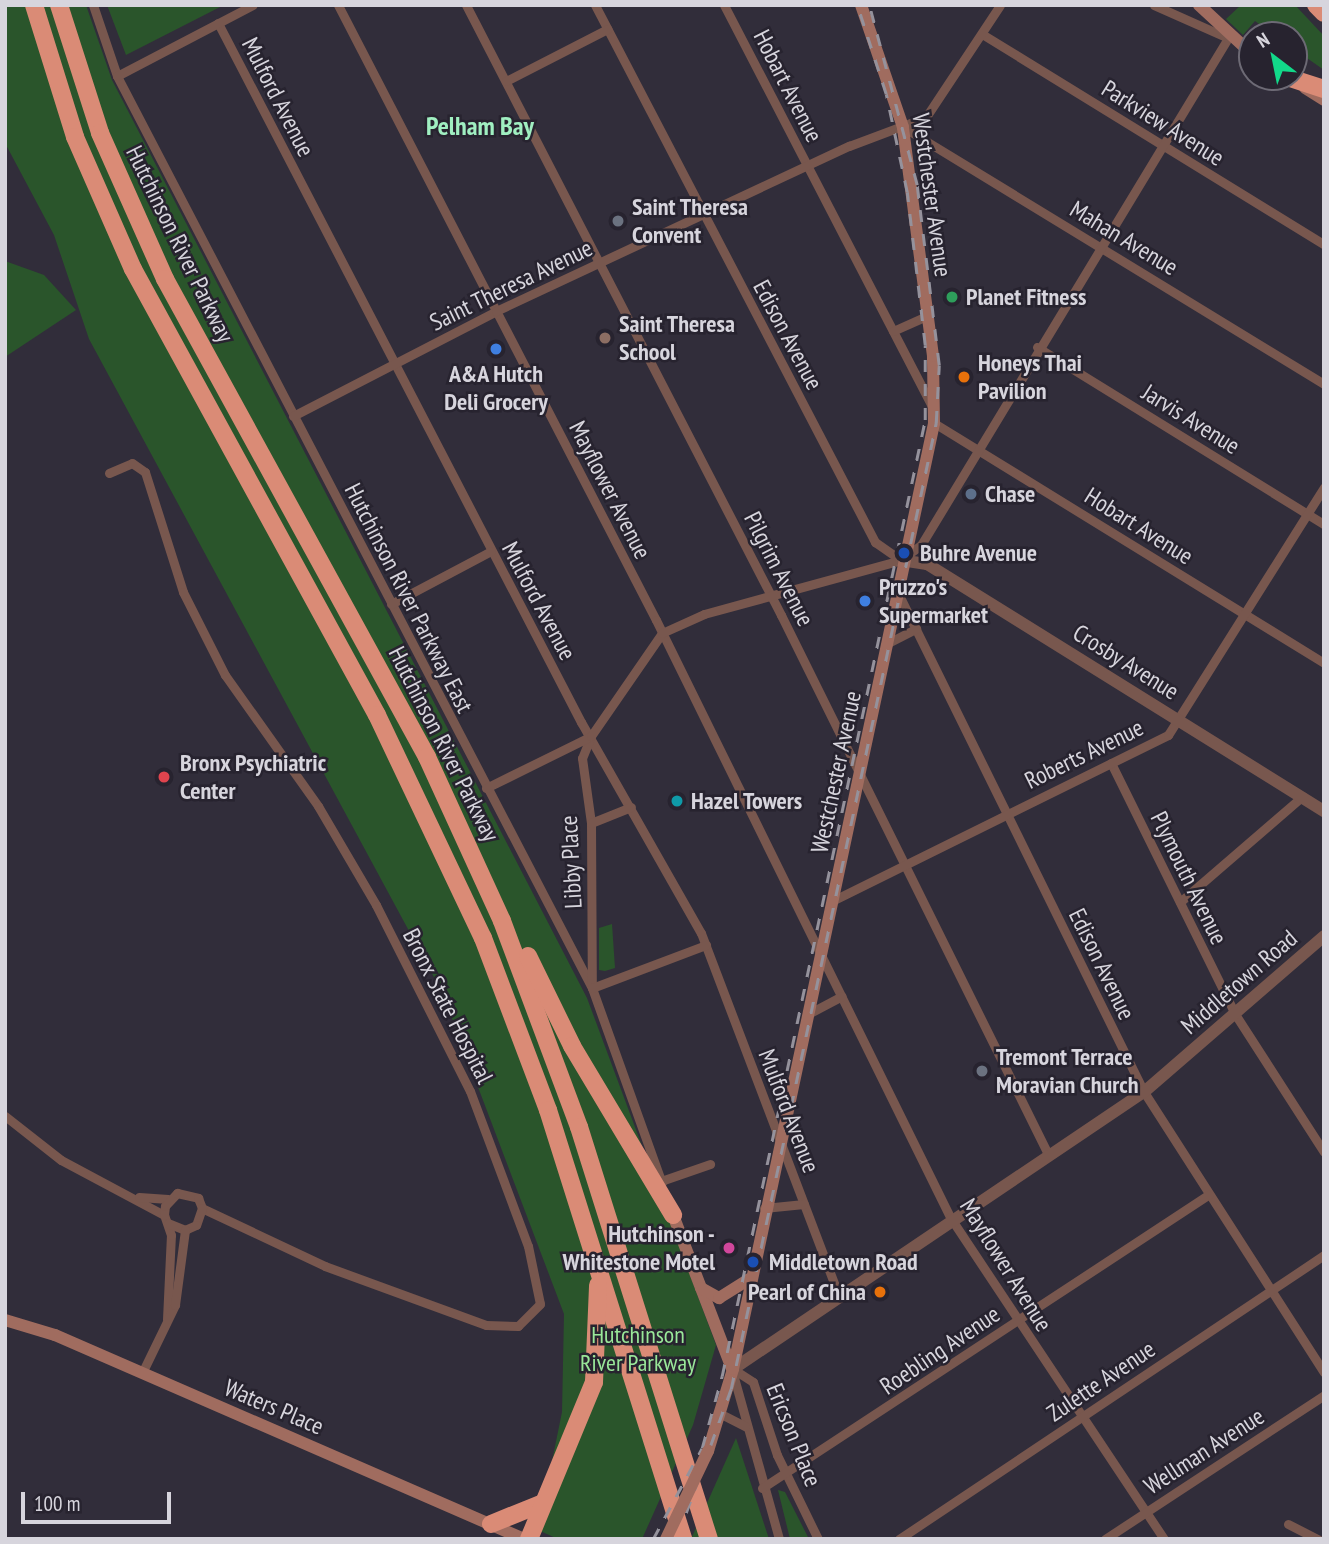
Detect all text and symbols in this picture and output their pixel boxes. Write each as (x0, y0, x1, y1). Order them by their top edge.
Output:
north arrow (1238, 21, 1308, 91)
street label: Hobart Avenue (747, 25, 829, 147)
text: N (1252, 27, 1274, 53)
street label: Mulford Avenue (236, 32, 320, 162)
street label: Parkview Avenue (1096, 74, 1230, 172)
district label: Pelham Bay (426, 110, 534, 142)
street label: Westchester Avenue (906, 111, 958, 279)
street label: Hutchinson River Parkway (120, 141, 240, 347)
place label: Saint Theresa Convent (632, 193, 749, 249)
street label: Mahan Avenue (1065, 194, 1183, 282)
marker: Saint Theresa Convent (610, 213, 626, 229)
street label: Saint Theresa Avenue (424, 233, 598, 337)
street label: Edison Avenue (747, 275, 829, 395)
place label: Planet Fitness (966, 283, 1086, 311)
marker: Planet Fitness (944, 289, 960, 305)
place label: Saint Theresa School (619, 310, 736, 366)
marker: Saint Theresa School (597, 330, 613, 346)
marker: A&A Hutch Deli Grocery (488, 341, 504, 357)
place label: Honeys Thai Pavilion (978, 349, 1083, 405)
place label: A&A Hutch Deli Grocery (444, 360, 548, 416)
marker: Honeys Thai Pavilion (956, 369, 972, 385)
street label: Jarvis Avenue (1137, 378, 1245, 460)
street label: Mayflower Avenue (563, 416, 657, 564)
street label: Hutchinson River Parkway East (338, 478, 480, 718)
place label: Chase (985, 480, 1035, 508)
street label: Hobart Avenue (1079, 481, 1199, 571)
marker: Chase (963, 486, 979, 502)
street label: Pilgrim Avenue (738, 507, 820, 631)
street label: Mulford Avenue (496, 537, 582, 665)
place label: Buhre Avenue (920, 539, 1038, 567)
marker: Buhre Avenue (894, 543, 914, 563)
place label: Pruzzo's Supermarket (879, 573, 988, 629)
marker: Pruzzo's Supermarket (857, 593, 873, 609)
street label: Crosby Avenue (1067, 618, 1185, 706)
street label: Hutchinson River Parkway (382, 642, 506, 846)
street label: Westchester Avenue (805, 688, 867, 856)
street label: Roberts Avenue (1020, 713, 1148, 795)
place label: Bronx Psychiatric Center (180, 749, 327, 805)
marker: Bronx Psychiatric Center (154, 767, 174, 787)
place label: Hazel Towers (691, 787, 803, 815)
marker: Hazel Towers (669, 793, 685, 809)
street label: Plymouth Avenue (1144, 807, 1234, 949)
street label: Libby Place (554, 814, 588, 910)
street label: Edison Avenue (1063, 903, 1141, 1025)
street label: Bronx State Hospital (396, 924, 500, 1088)
street label: Middletown Road (1175, 924, 1303, 1040)
place label: Tremont Terrace Moravian Church (996, 1043, 1139, 1099)
street label: Mulford Avenue (752, 1045, 826, 1177)
marker: Tremont Terrace Moravian Church (974, 1063, 990, 1079)
street label: Mayflower Avenue (954, 1193, 1058, 1337)
place label: Hutchinson - Whitestone Motel (563, 1220, 715, 1276)
marker: Hutchinson - Whitestone Motel (721, 1240, 737, 1256)
place label: Middletown Road (769, 1248, 918, 1276)
marker: Middletown Road (743, 1252, 763, 1272)
place label: Pearl of China (748, 1278, 866, 1306)
marker: Pearl of China (872, 1284, 888, 1300)
street label: Roebling Avenue (874, 1299, 1006, 1401)
park label: Hutchinson River Parkway (580, 1321, 696, 1377)
street label: Zulette Avenue (1041, 1334, 1161, 1428)
street label: Waters Place (220, 1373, 328, 1441)
street label: Ericson Place (760, 1379, 828, 1491)
street label: Wellman Avenue (1138, 1401, 1270, 1501)
scale bar (24, 1478, 175, 1522)
text: 100 m (34, 1490, 80, 1517)

